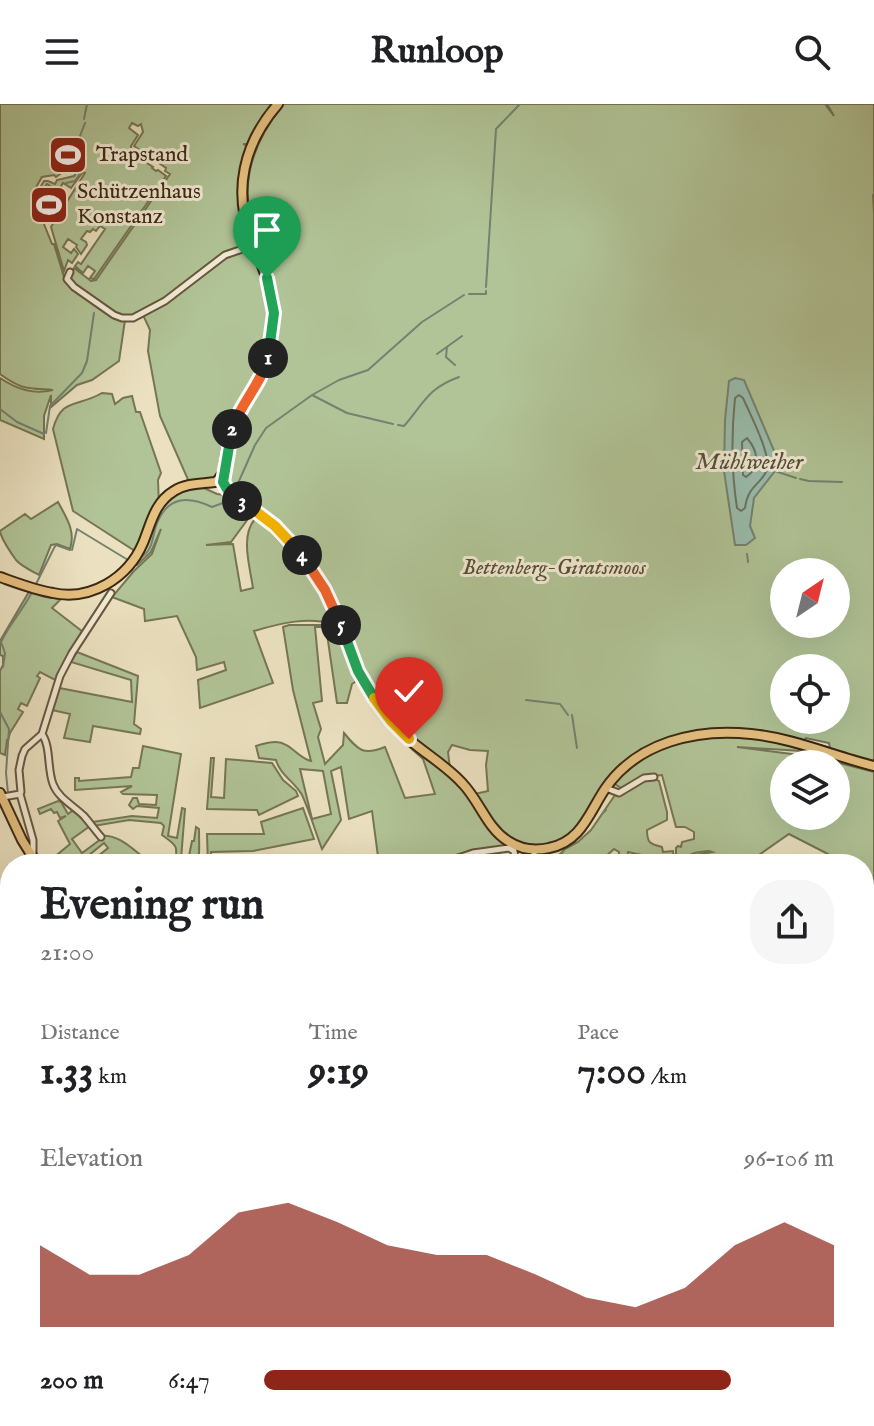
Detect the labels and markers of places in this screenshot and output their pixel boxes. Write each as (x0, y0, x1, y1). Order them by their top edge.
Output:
sports icon: Trapstand (47, 134, 89, 176)
place label: Trapstand (96, 141, 188, 169)
place label: Schützenhaus Konstanz (77, 178, 201, 231)
sports icon: Schützenhaus Konstanz (28, 184, 70, 226)
pin (233, 196, 301, 278)
pin: 1 (248, 338, 288, 378)
pin: 2 (212, 409, 252, 449)
pin: 3 (222, 481, 262, 521)
pin: 4 (282, 535, 322, 575)
pin: 5 (321, 605, 361, 645)
pin (375, 657, 443, 739)

